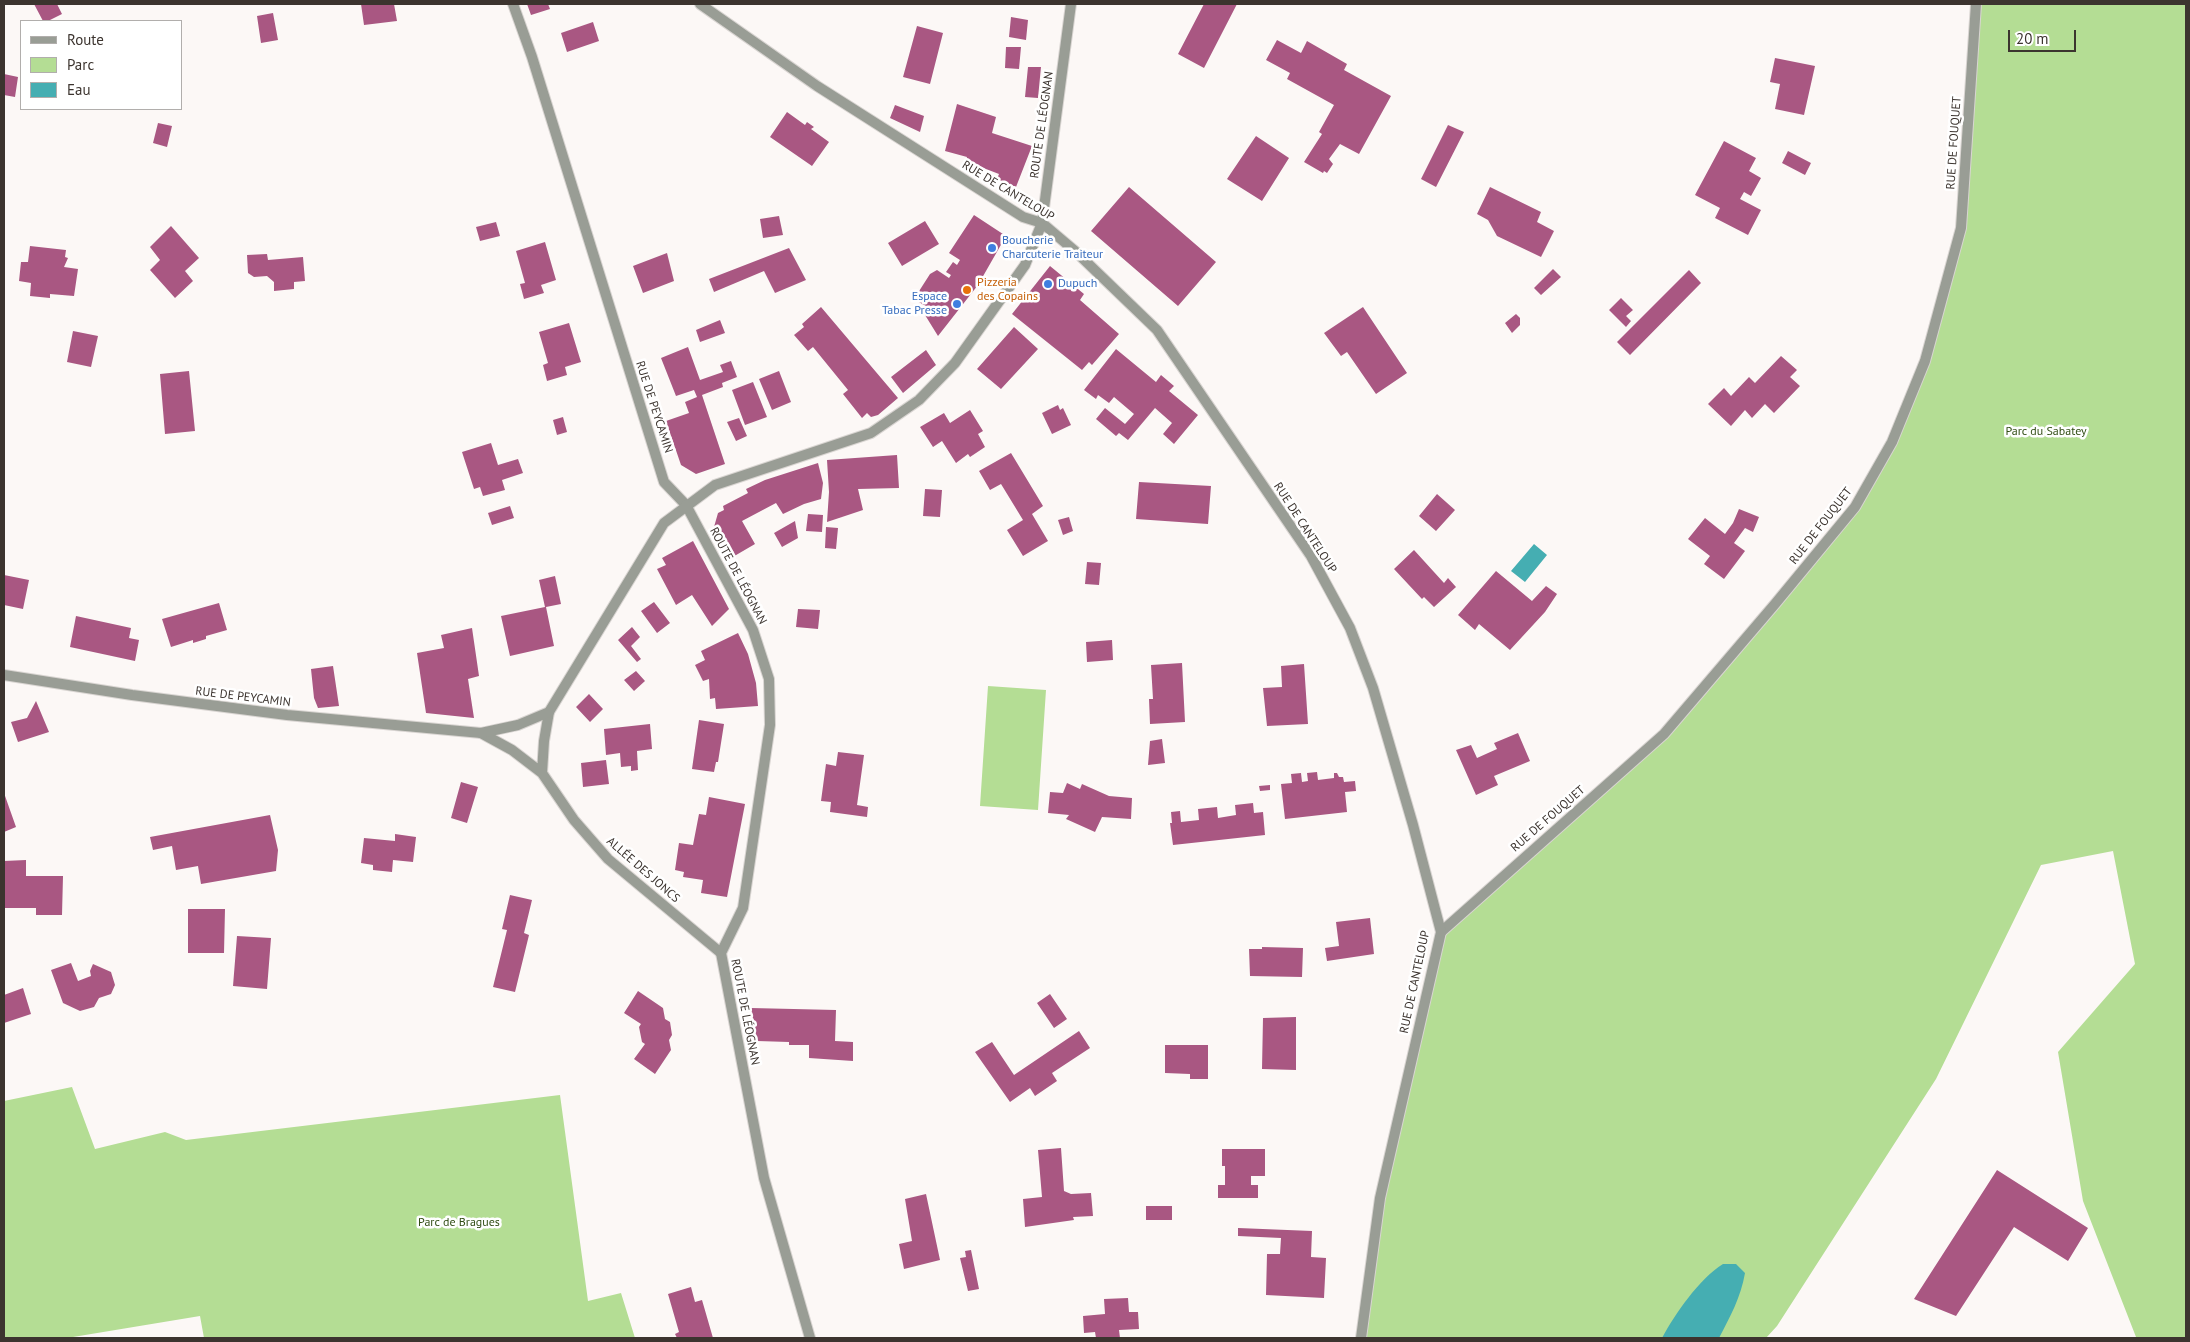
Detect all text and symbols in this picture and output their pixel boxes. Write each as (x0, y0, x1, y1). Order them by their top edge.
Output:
legend (20, 20, 182, 110)
scale bar (2010, 20, 2078, 52)
text: 20 m (2016, 29, 2049, 48)
text: Route (67, 30, 104, 49)
text: Parc (67, 55, 94, 74)
street label: ROUTE DE LÉOGNAN (1027, 71, 1057, 179)
text: Eau (67, 80, 91, 99)
street label: RUE DE FOUQUET (1944, 96, 1964, 190)
street label: RUE DE CANTELOUP (959, 158, 1057, 224)
place label: Boucherie Charcuterie Traiteur (1002, 234, 1103, 262)
marker: Boucherie Charcuterie Traiteur (986, 242, 998, 254)
place label: Pizzeria des Copains (977, 276, 1038, 304)
place label: Dupuch (1058, 277, 1097, 291)
marker: Dupuch (1042, 278, 1054, 290)
marker: Pizzeria des Copains (961, 284, 973, 296)
place label: Espace Tabac Presse (882, 290, 947, 318)
marker: Espace Tabac Presse (951, 298, 963, 310)
street label: RUE DE PEYCAMIN (632, 359, 676, 455)
park label: Parc du Sabatey (2005, 425, 2087, 439)
street label: RUE DE CANTELOUP (1270, 480, 1340, 576)
street label: RUE DE FOUQUET (1787, 485, 1855, 567)
street label: ROUTE DE LÉOGNAN (706, 525, 770, 627)
street label: RUE DE PEYCAMIN (194, 684, 292, 710)
street label: RUE DE FOUQUET (1508, 783, 1588, 855)
street label: ALLÉE DES JONCS (603, 834, 683, 906)
street label: RUE DE CANTELOUP (1397, 929, 1433, 1035)
street label: ROUTE DE LÉOGNAN (728, 958, 762, 1066)
park label: Parc de Bragues (418, 1216, 500, 1230)

